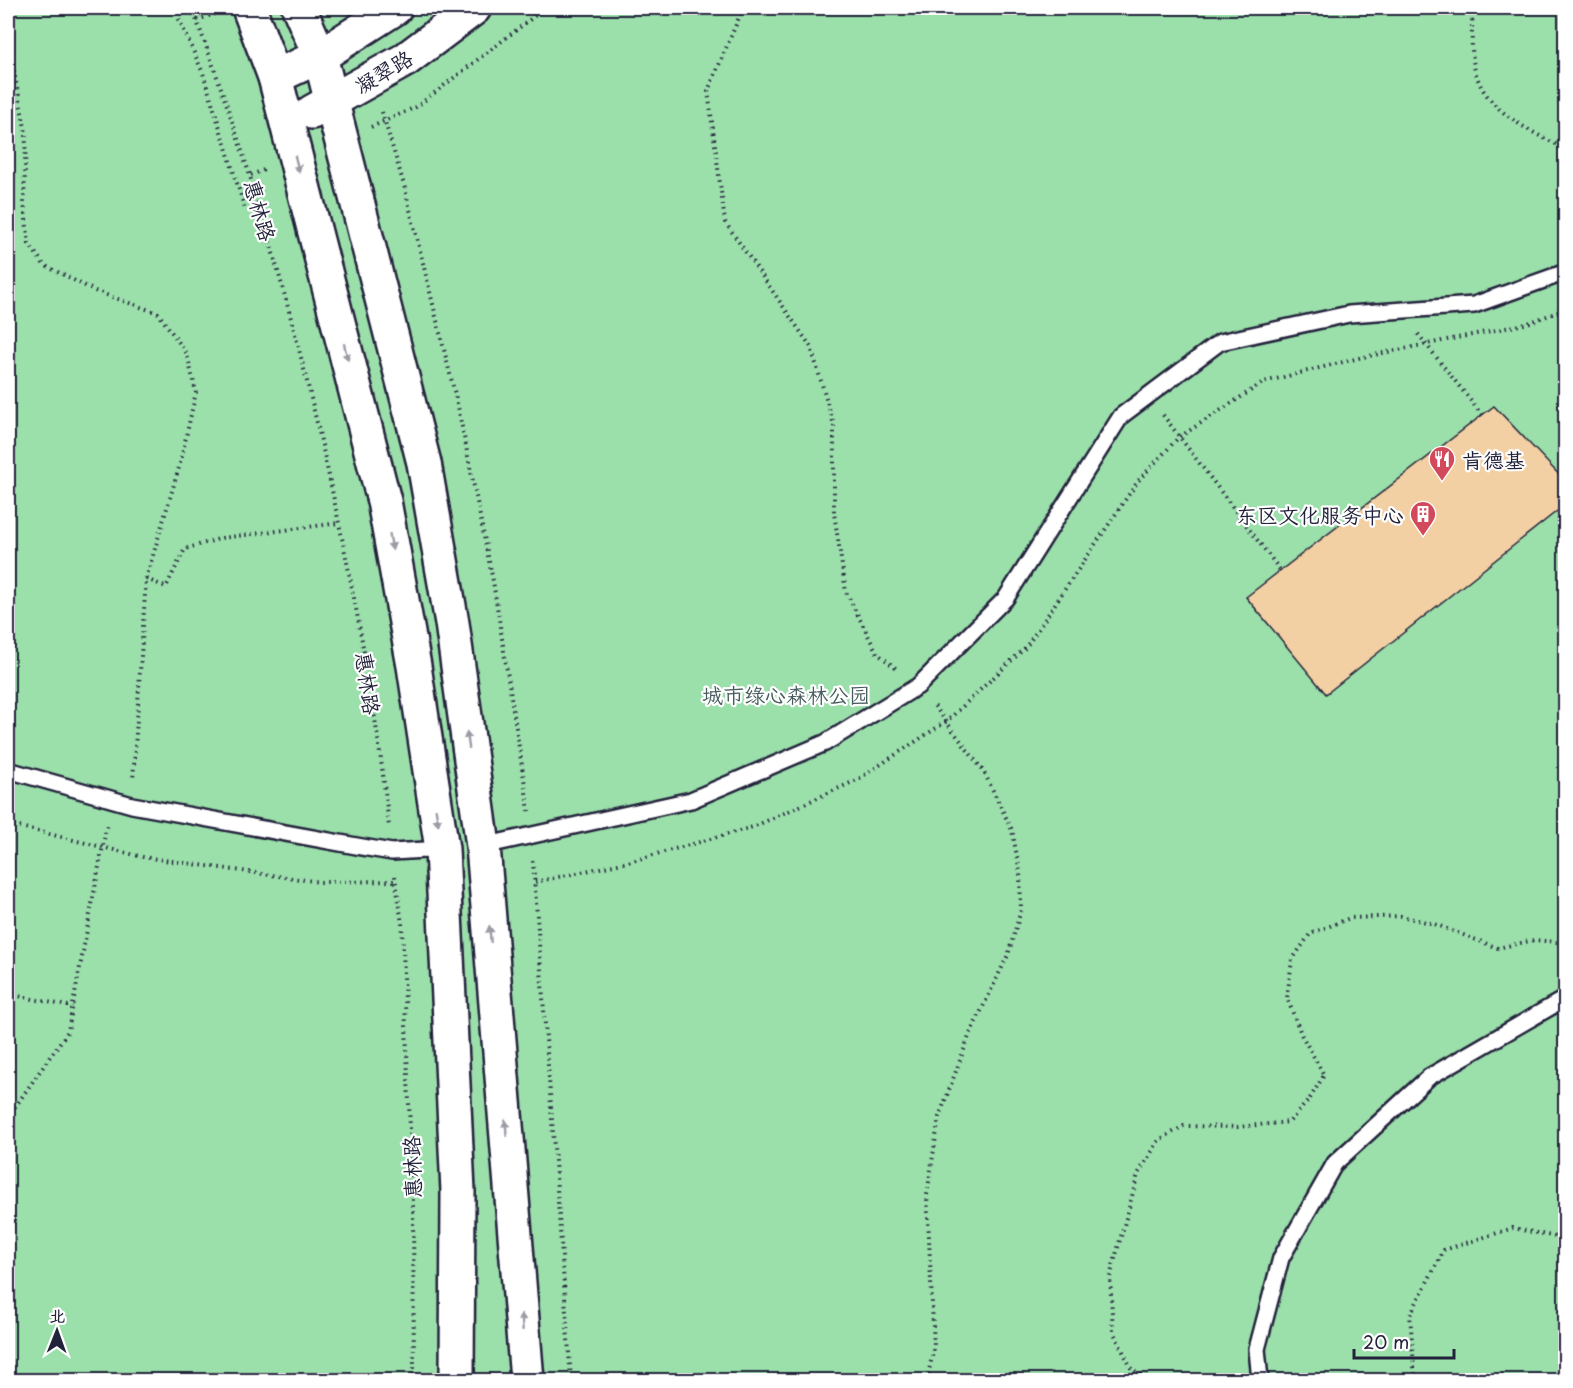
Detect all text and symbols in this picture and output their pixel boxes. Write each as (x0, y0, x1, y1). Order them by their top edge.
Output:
street label: 凝翠路 (348, 41, 418, 101)
one-way arrow (292, 155, 302, 173)
street label: 惠林路 (237, 175, 285, 245)
one-way arrow (341, 343, 351, 362)
place label: 肯德基 (1462, 443, 1525, 475)
restaurant icon: 肯德基 (1427, 444, 1457, 482)
place label: 东区文化服务中心 (1236, 498, 1404, 530)
building icon: 东区文化服务中心 (1408, 499, 1438, 537)
one-way arrow (387, 533, 396, 552)
street label: 惠林路 (349, 650, 389, 716)
park label: 城市绿心森林公园 (702, 678, 870, 710)
one-way arrow (464, 730, 473, 749)
one-way arrow (432, 808, 441, 827)
one-way arrow (485, 924, 495, 943)
one-way arrow (501, 1118, 511, 1137)
street label: 惠林路 (394, 1135, 428, 1199)
north arrow (27, 1301, 87, 1361)
text: 北 (49, 1303, 65, 1327)
one-way arrow (517, 1313, 527, 1332)
scale bar (1354, 1322, 1454, 1360)
text: 20 m (1363, 1328, 1409, 1355)

